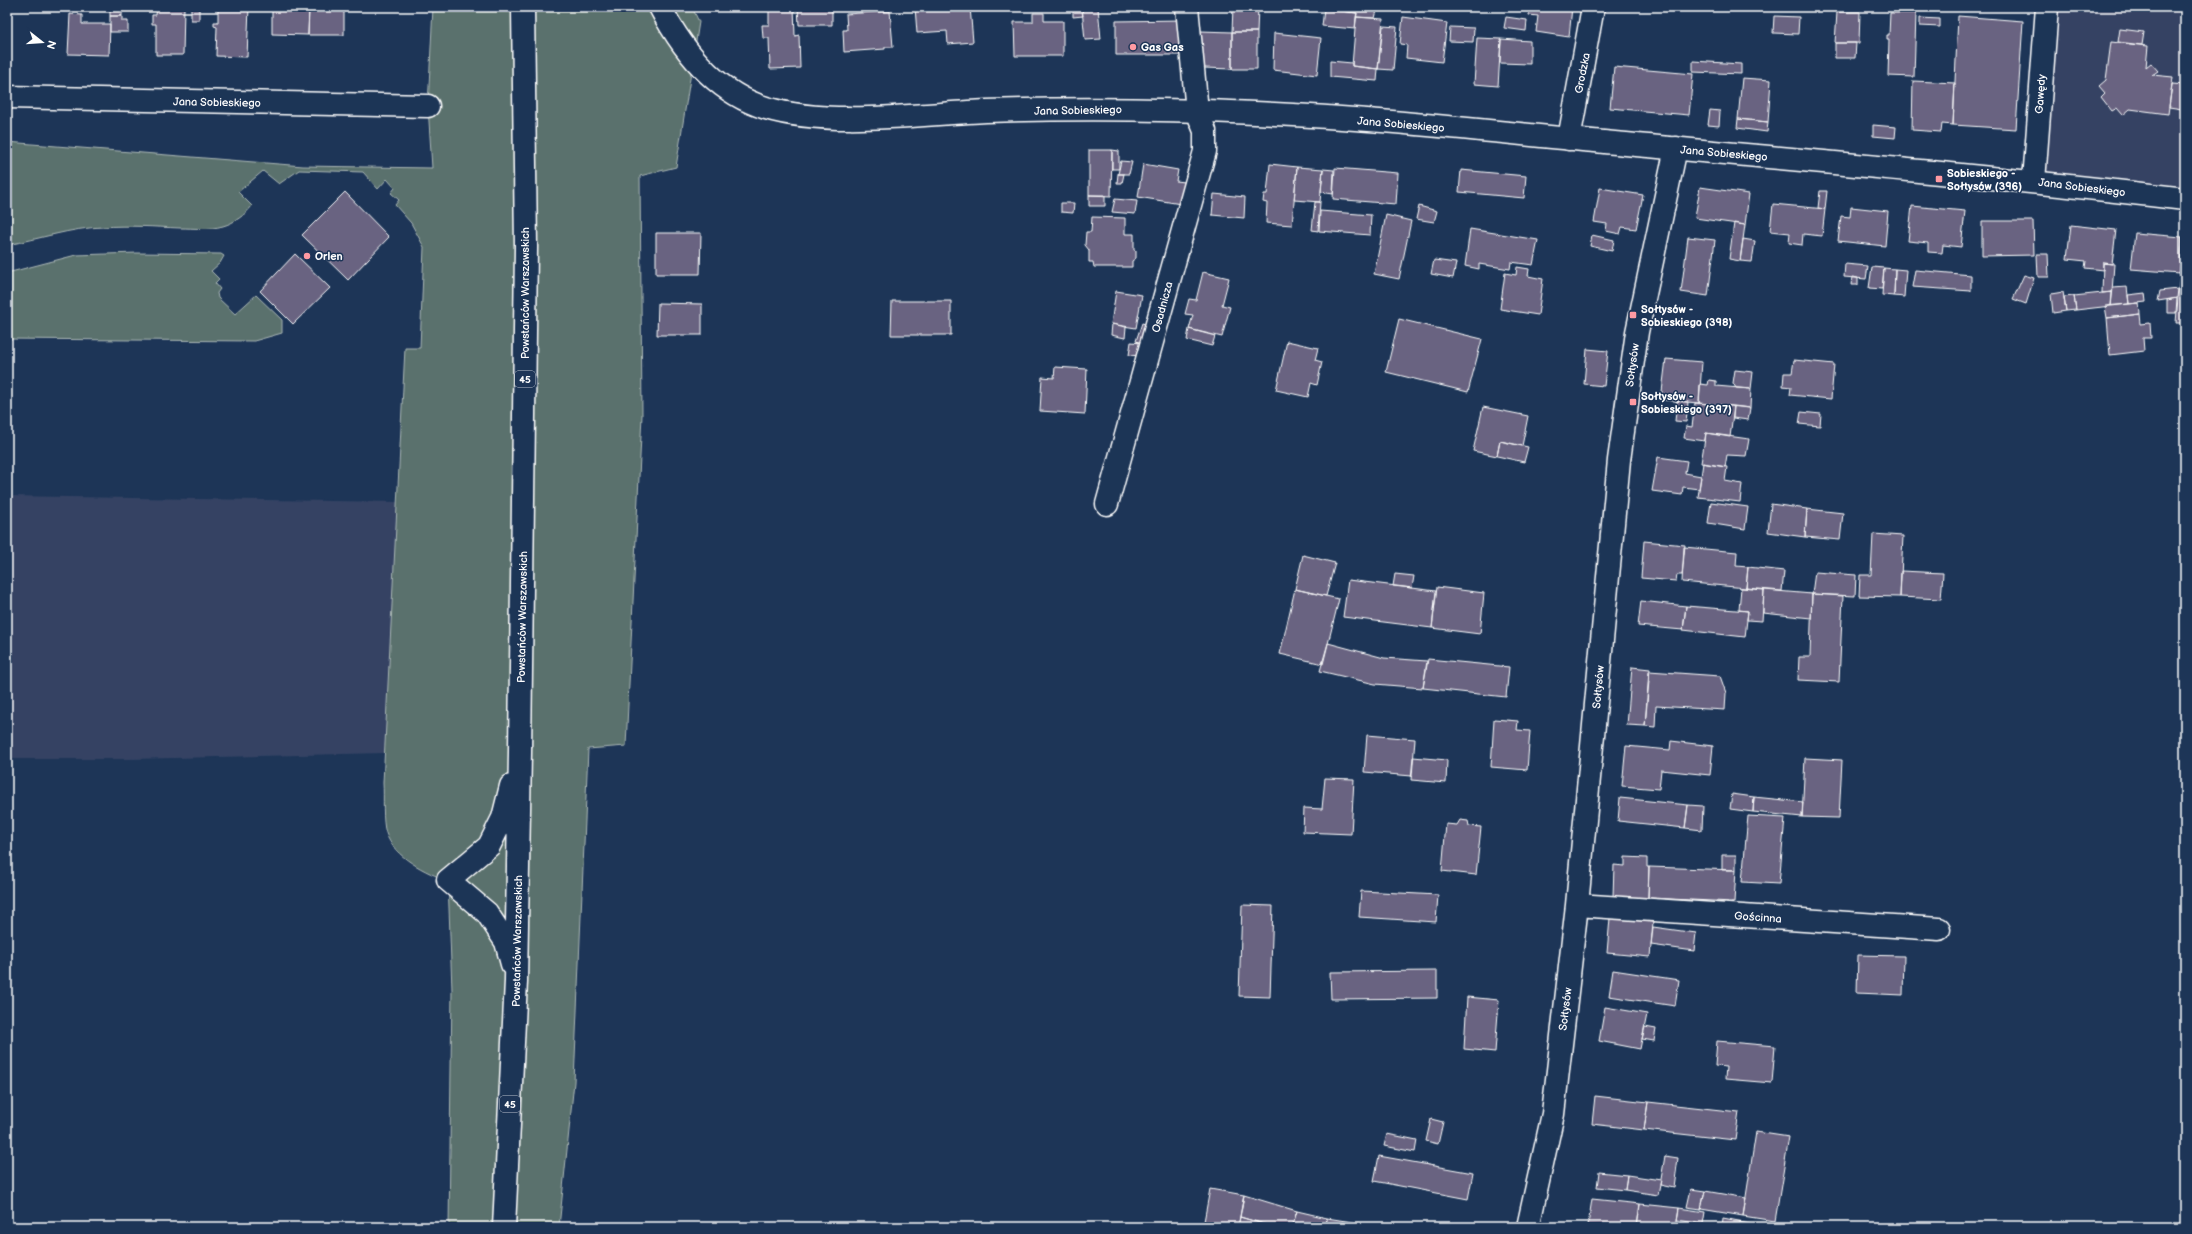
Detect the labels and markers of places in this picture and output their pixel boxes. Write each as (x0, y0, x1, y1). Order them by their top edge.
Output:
place label: Gas Gas (1141, 41, 1184, 54)
marker: Gas Gas (1128, 42, 1138, 52)
place label: Sobieskiego - Sołtysów (396) (1947, 167, 2022, 193)
marker: Sobieskiego - Sołtysów (396) (1934, 174, 1944, 184)
place label: Orlen (315, 250, 343, 263)
marker: Orlen (302, 251, 312, 261)
place label: Sołtysów - Sobieskiego (398) (1641, 303, 1733, 329)
marker: Sołtysów - Sobieskiego (398) (1628, 310, 1638, 320)
place label: Sołtysów - Sobieskiego (397) (1641, 390, 1732, 416)
marker: Sołtysów - Sobieskiego (397) (1628, 397, 1638, 407)

